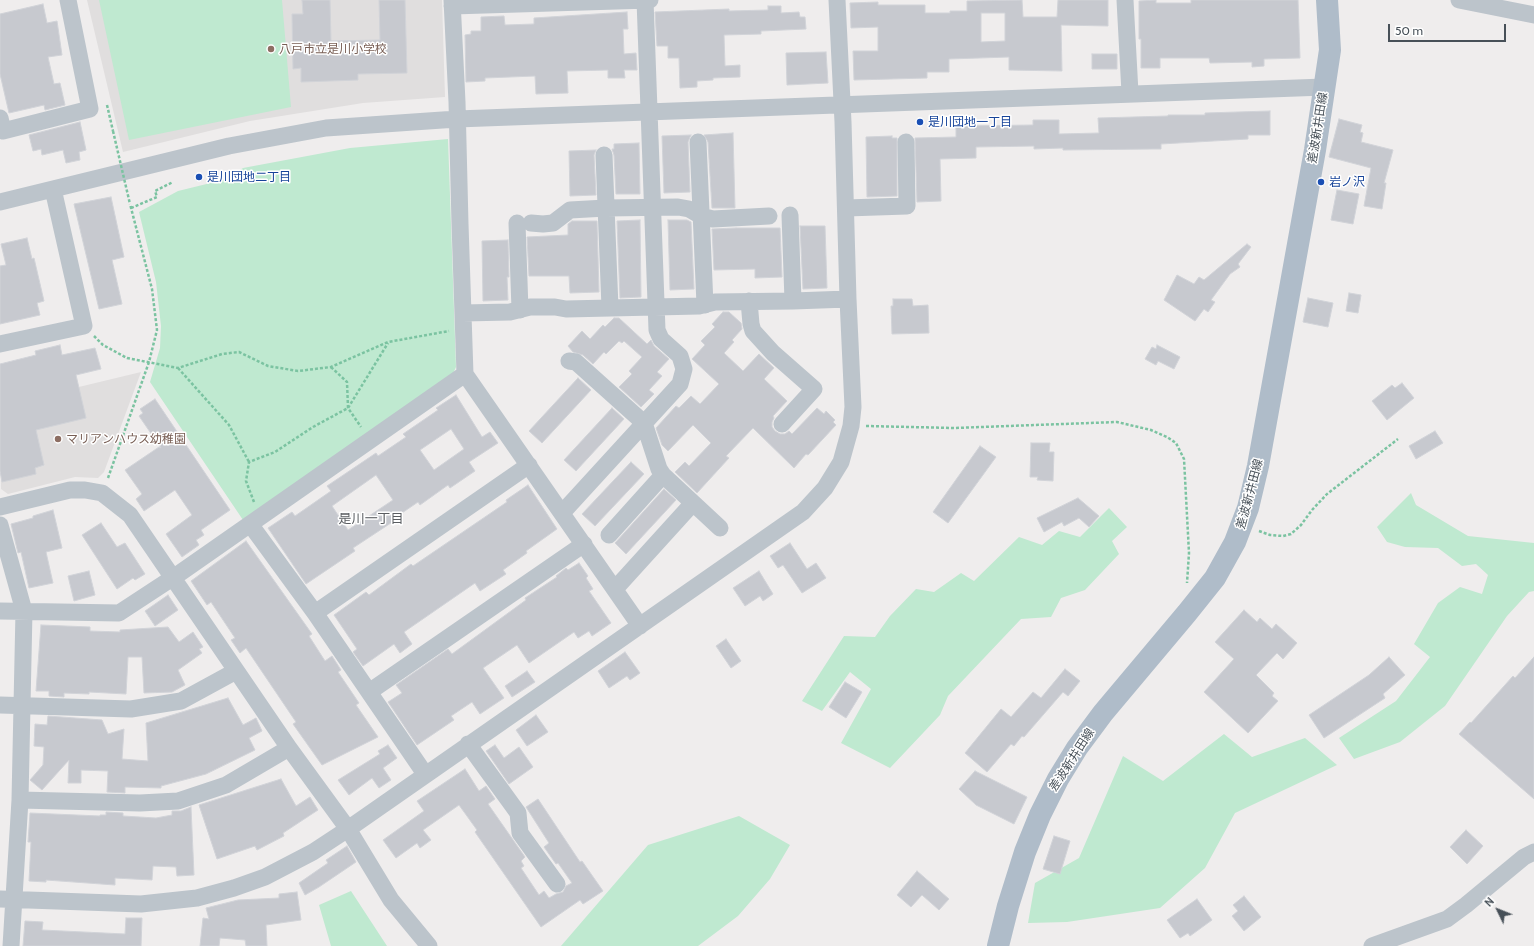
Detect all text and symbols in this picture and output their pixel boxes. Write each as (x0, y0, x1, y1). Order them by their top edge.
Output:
scale bar (1390, 16, 1508, 42)
text: 50 m (1395, 23, 1423, 38)
place label: 八戸市立是川小学校 (279, 42, 387, 56)
marker: 八戸市立是川小学校 (266, 44, 276, 54)
street label: 差波新井田線 (1305, 91, 1331, 165)
place label: 是川団地一丁目 (928, 115, 1012, 129)
marker: 是川団地一丁目 (915, 117, 925, 127)
place label: 是川団地二丁目 (207, 170, 291, 184)
marker: 是川団地二丁目 (194, 172, 204, 182)
place label: 岩ノ沢 (1329, 175, 1365, 189)
marker: 岩ノ沢 (1316, 177, 1326, 187)
place label: マリアンハウス幼稚園 (66, 432, 186, 446)
marker: マリアンハウス幼稚園 (53, 434, 63, 444)
street label: 差波新井田線 (1234, 457, 1266, 531)
district label: 是川一丁目 (339, 511, 403, 527)
street label: 差波新井田線 (1046, 726, 1098, 794)
north arrow (1478, 890, 1518, 930)
text: N (1481, 894, 1497, 909)

